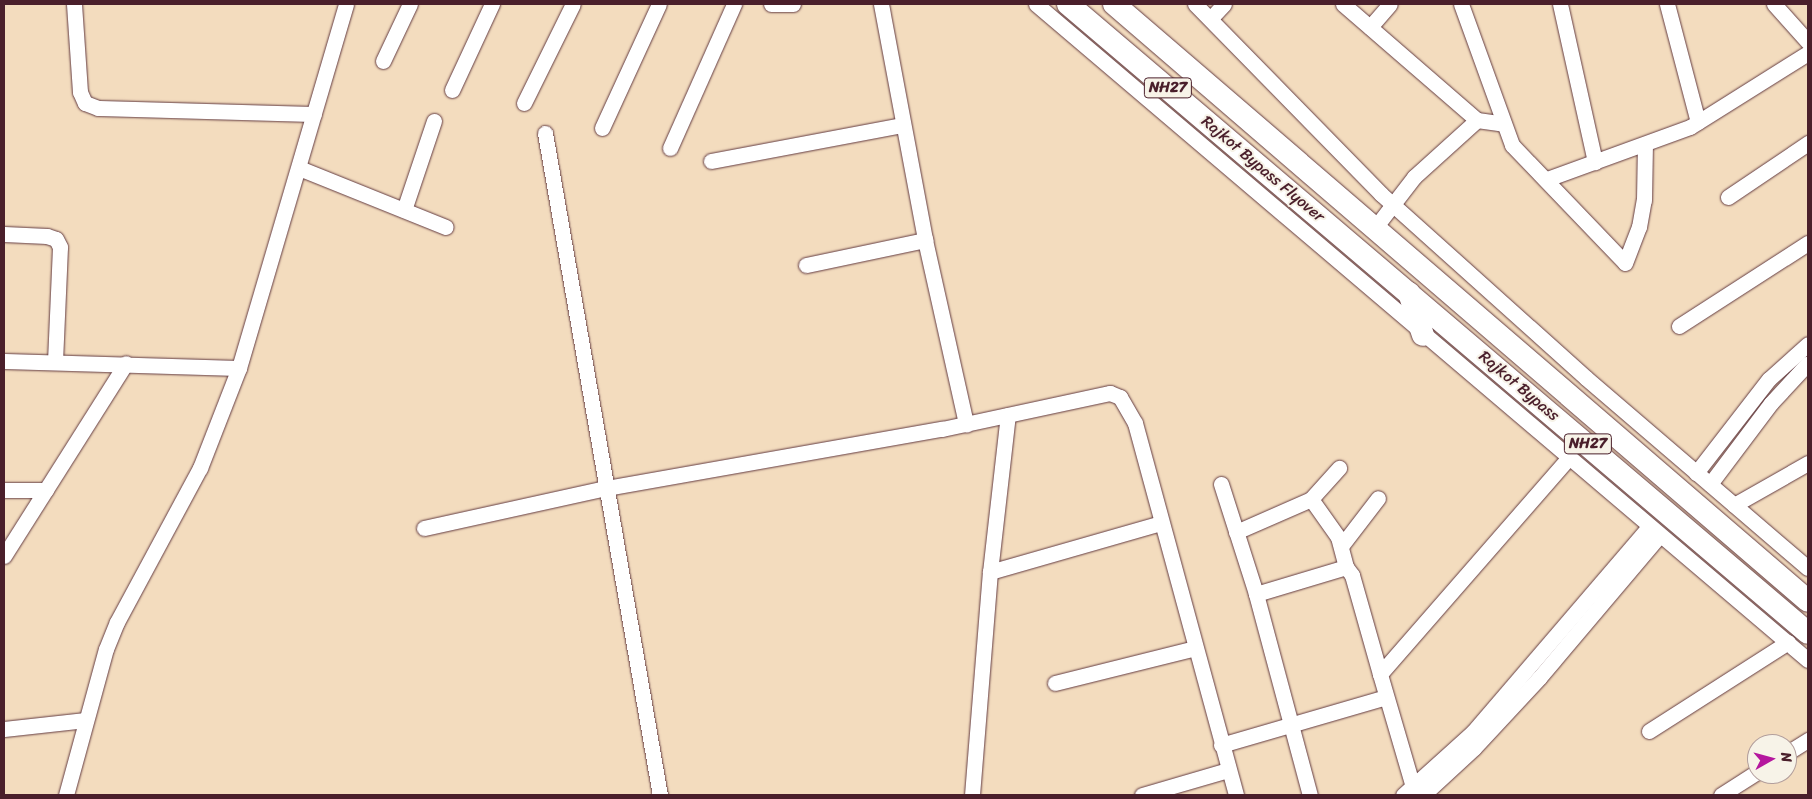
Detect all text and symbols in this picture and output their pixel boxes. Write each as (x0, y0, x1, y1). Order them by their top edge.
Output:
road number: NH27 (1143, 76, 1193, 100)
street label: Rajkot Bypass Flyover (1197, 112, 1329, 226)
street label: Rajkot Bypass (1475, 347, 1563, 425)
road number: NH27 (1563, 432, 1613, 456)
north arrow (1747, 734, 1797, 784)
text: N (1773, 751, 1799, 764)

